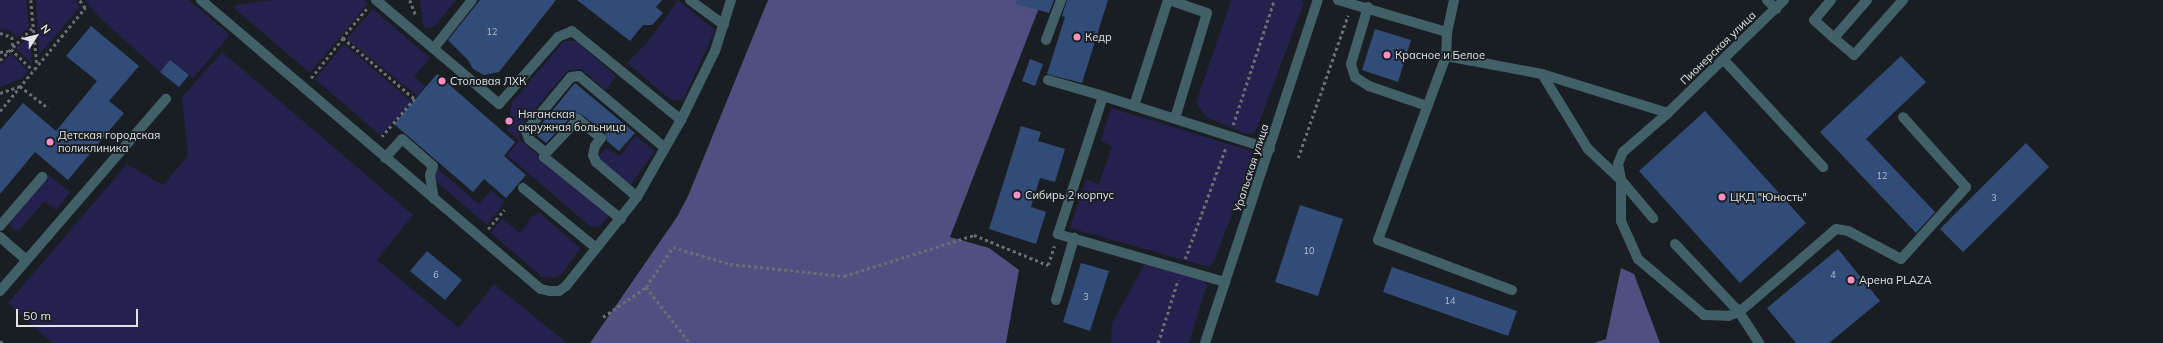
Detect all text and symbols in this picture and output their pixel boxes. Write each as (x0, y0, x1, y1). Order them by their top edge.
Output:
street label: Пионерская улица (1677, 9, 1759, 87)
north arrow (16, 16, 56, 56)
text: N (38, 21, 54, 36)
house number: 12 (487, 27, 497, 37)
place label: Кедр (1085, 30, 1112, 44)
marker: Кедр (1072, 32, 1082, 42)
place label: Красное и Белое (1395, 48, 1485, 62)
marker: Красное и Белое (1382, 50, 1392, 60)
place label: Столовая ЛХК (450, 74, 526, 88)
marker: Столовая ЛХК (437, 76, 447, 86)
place label: Няганская окружная больница (518, 108, 626, 134)
marker: Няганская окружная больница (503, 115, 515, 127)
street label: Уральская улица (1231, 122, 1271, 214)
place label: Детская городская поликлиника (58, 129, 160, 155)
marker: Детская городская поликлиника (45, 137, 55, 147)
house number: 12 (1877, 171, 1887, 181)
place label: Сибирь 2 корпус (1025, 188, 1114, 202)
marker: Сибирь 2 корпус (1012, 190, 1022, 200)
place label: ЦКД "Юность" (1730, 190, 1807, 204)
marker: ЦКД "Юность" (1717, 192, 1727, 202)
house number: 3 (1991, 193, 1997, 203)
house number: 10 (1304, 246, 1314, 256)
house number: 6 (433, 270, 439, 280)
house number: 4 (1830, 270, 1836, 280)
place label: Арена PLAZA (1859, 273, 1931, 287)
marker: Арена PLAZA (1846, 275, 1856, 285)
house number: 3 (1083, 292, 1089, 302)
house number: 14 (1445, 296, 1455, 306)
scale bar (18, 301, 140, 327)
text: 50 m (23, 308, 51, 323)

